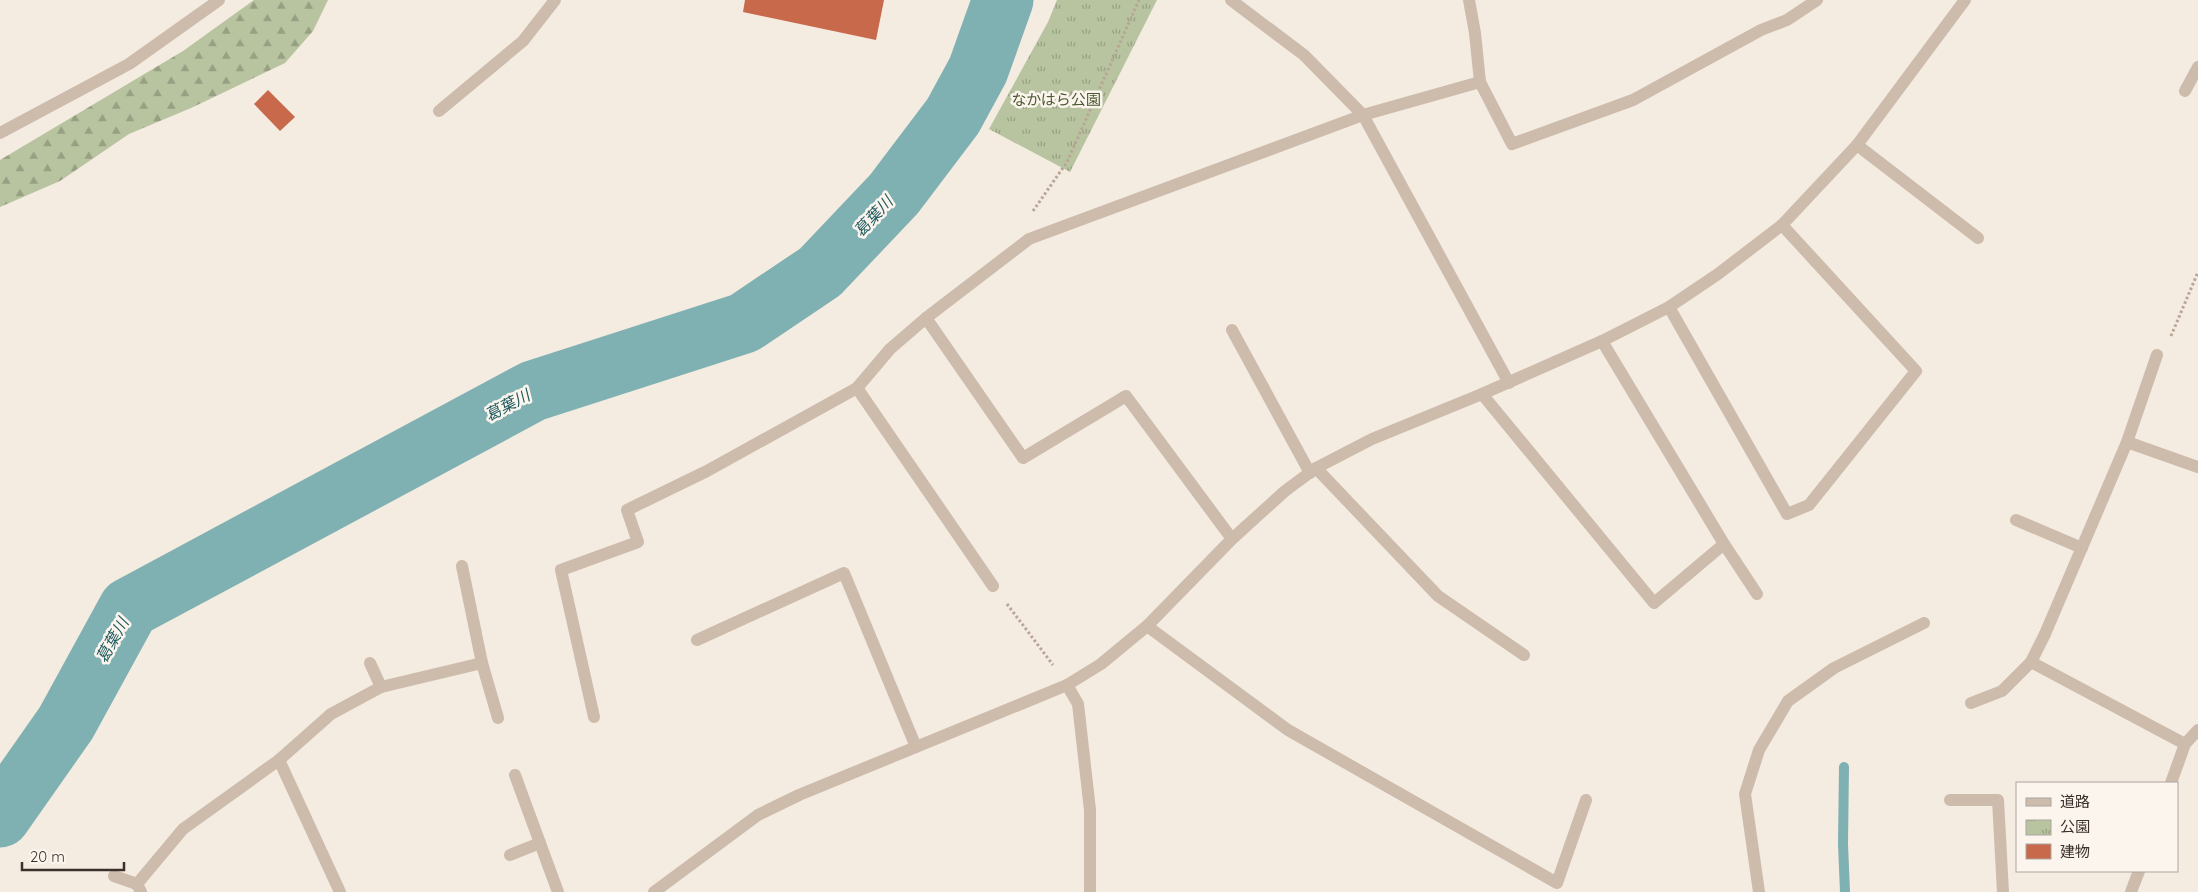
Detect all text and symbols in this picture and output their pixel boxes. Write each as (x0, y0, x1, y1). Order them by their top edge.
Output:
park label: なかはら公園 (1011, 90, 1101, 109)
water label: 葛葉川 (849, 190, 898, 240)
water label: 葛葉川 (481, 384, 535, 425)
water label: 葛葉川 (92, 612, 133, 666)
legend (2016, 782, 2178, 872)
text: 道路 (2060, 792, 2090, 811)
text: 公園 (2060, 817, 2090, 836)
scale bar (22, 840, 125, 872)
text: 建物 (2060, 842, 2090, 861)
text: 20 m (30, 847, 65, 866)

